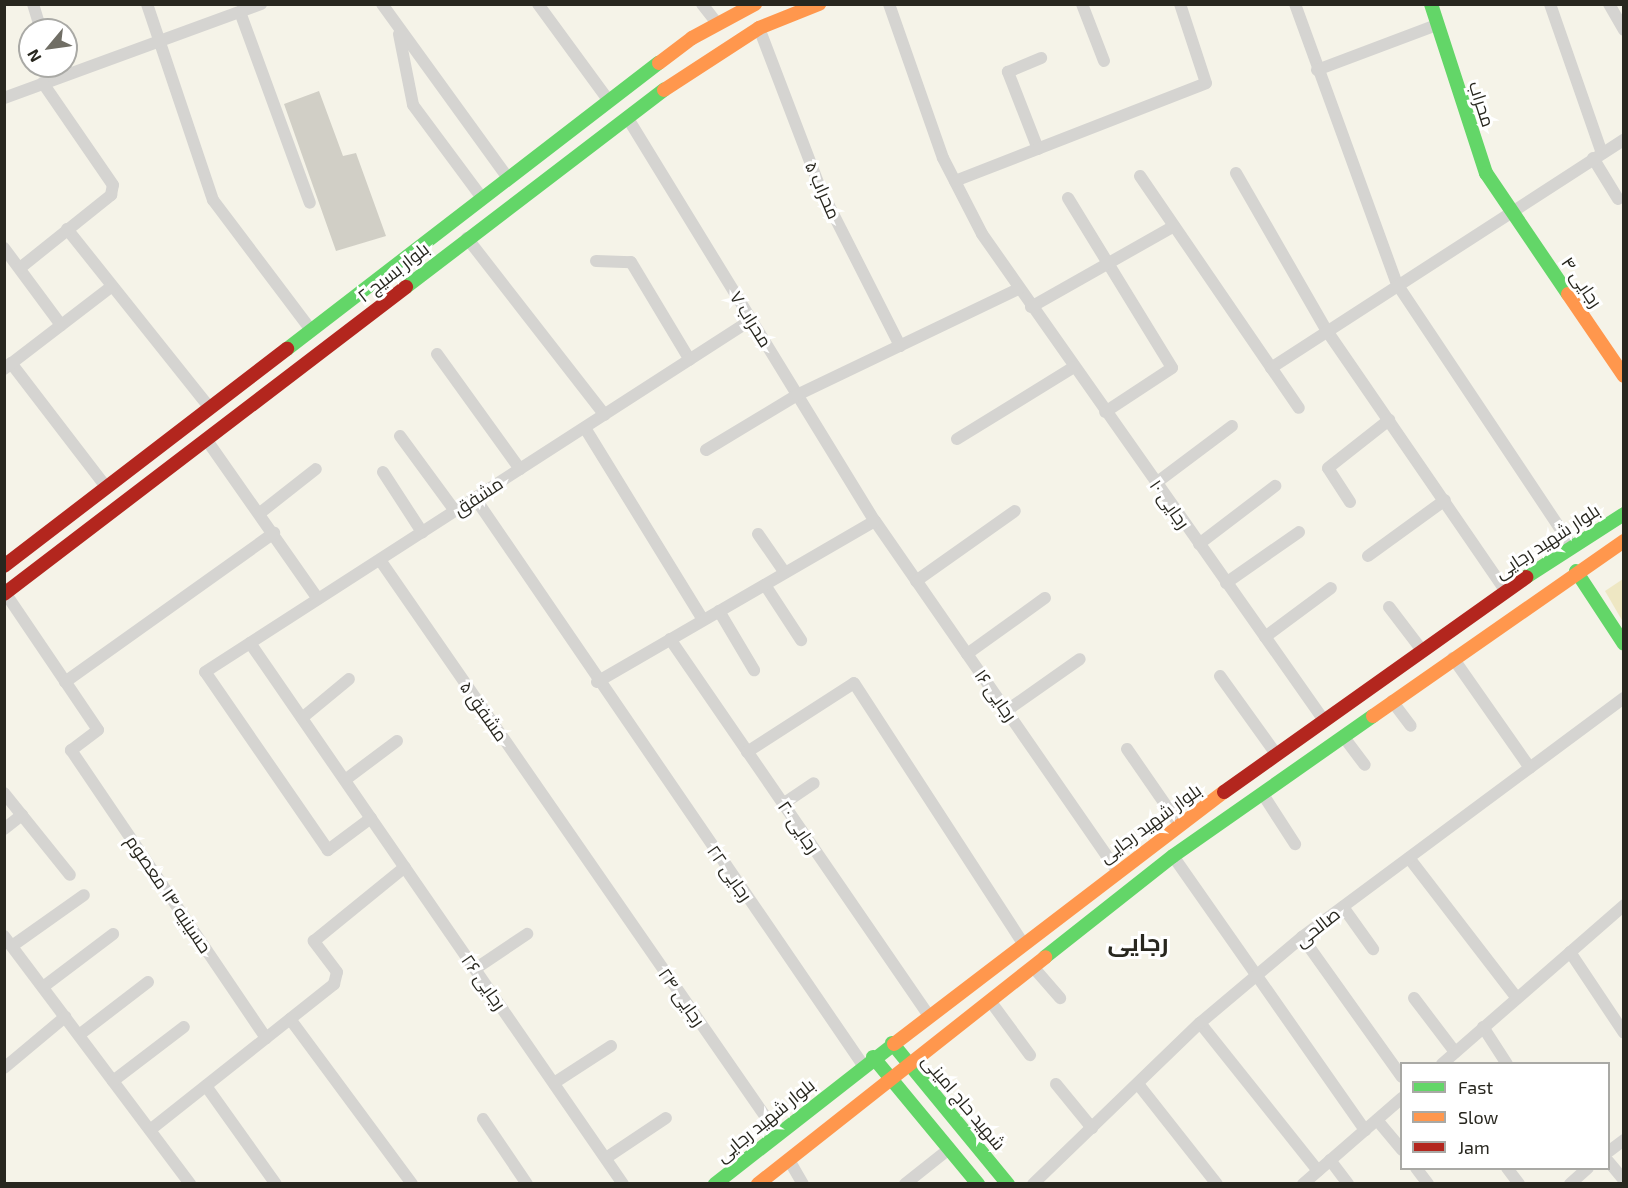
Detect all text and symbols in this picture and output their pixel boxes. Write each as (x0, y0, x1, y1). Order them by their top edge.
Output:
north arrow (18, 18, 78, 78)
text: N (22, 46, 45, 66)
street label: محراب (1464, 78, 1500, 130)
street label: محراب ۵ (801, 158, 845, 222)
street label: بلوار بسیج ۲ (353, 237, 433, 307)
street label: رجایی ۴ (1557, 252, 1607, 312)
street label: محراب ۷ (725, 287, 777, 351)
street label: مشفق (449, 472, 507, 520)
street label: رجایی ۱۰ (1145, 475, 1195, 533)
street label: بلوار شهید رجایی (1490, 499, 1604, 583)
street label: رجایی ۱۶ (970, 665, 1022, 725)
street label: مشفق ۵ (456, 677, 512, 745)
street label: بلوار شهید رجایی (1095, 779, 1205, 867)
street label: رجایی ۲۰ (774, 797, 824, 857)
street label: حسینیه ۱۴ معصوم (122, 831, 216, 957)
street label: رجایی ۲۲ (703, 841, 757, 905)
street label: صالحی (1290, 903, 1344, 951)
district label: رجایی (1108, 928, 1168, 956)
street label: رجایی ۲۶ (457, 950, 511, 1014)
street label: رجایی ۲۴ (654, 964, 710, 1030)
street label: شهید حاج امینی (918, 1050, 1010, 1154)
legend (1400, 1062, 1610, 1170)
street label: بلوار شهید رجایی (711, 1074, 819, 1166)
text: Fast (1458, 1076, 1493, 1098)
text: Slow (1458, 1106, 1498, 1128)
text: Jam (1458, 1136, 1490, 1158)

